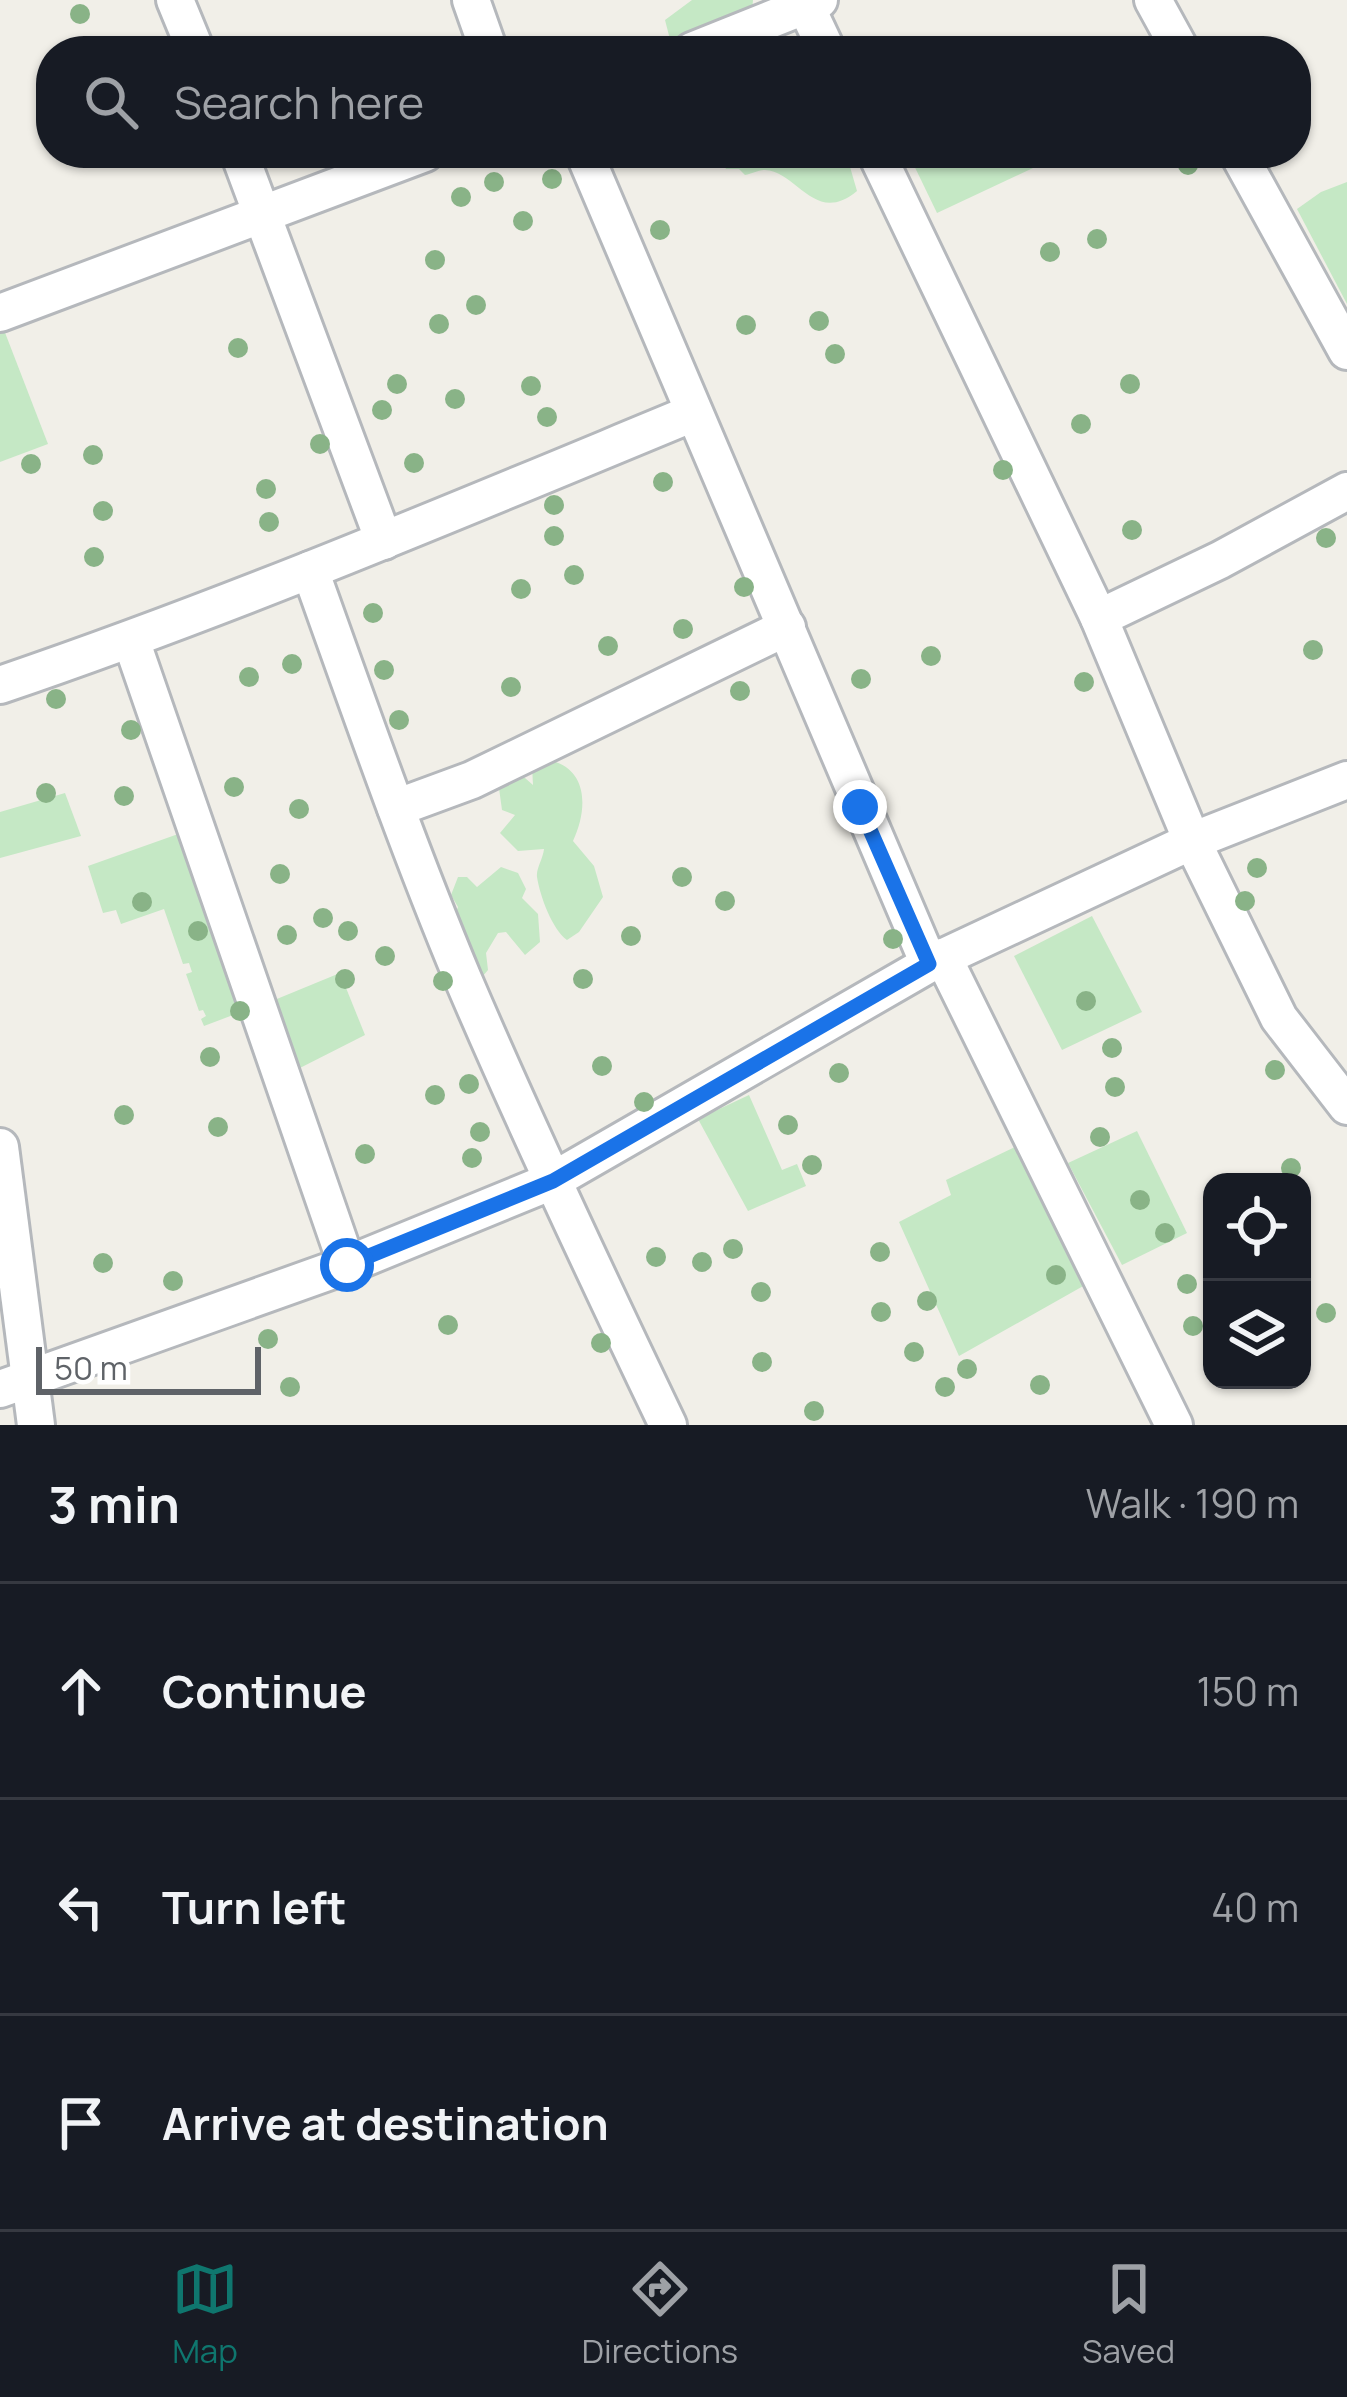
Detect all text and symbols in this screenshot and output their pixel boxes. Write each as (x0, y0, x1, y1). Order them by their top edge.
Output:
search box (36, 36, 1311, 168)
icon: search (78, 69, 144, 135)
text: Search here (174, 71, 424, 133)
route end (833, 780, 887, 834)
map controls (1203, 1173, 1311, 1389)
button: locate (1203, 1173, 1311, 1281)
route start (320, 1238, 374, 1292)
button: layers (1203, 1281, 1311, 1389)
scale bar (36, 1341, 261, 1394)
text: 50 m (54, 1345, 128, 1390)
text: 3 min (48, 1469, 180, 1538)
text: Walk · 190 m (1086, 1476, 1299, 1530)
icon: ahead (48, 1658, 114, 1724)
text: Continue (162, 1660, 367, 1722)
text: 150 m (1197, 1664, 1299, 1718)
icon: left (48, 1874, 114, 1940)
text: Turn left (162, 1876, 347, 1938)
text: 40 m (1211, 1880, 1299, 1934)
icon: arrive (48, 2090, 114, 2156)
text: Arrive at destination (162, 2092, 609, 2154)
tab: Map (172, 2256, 238, 2373)
tab: Directions (582, 2256, 738, 2373)
tab: Saved (1082, 2256, 1175, 2373)

